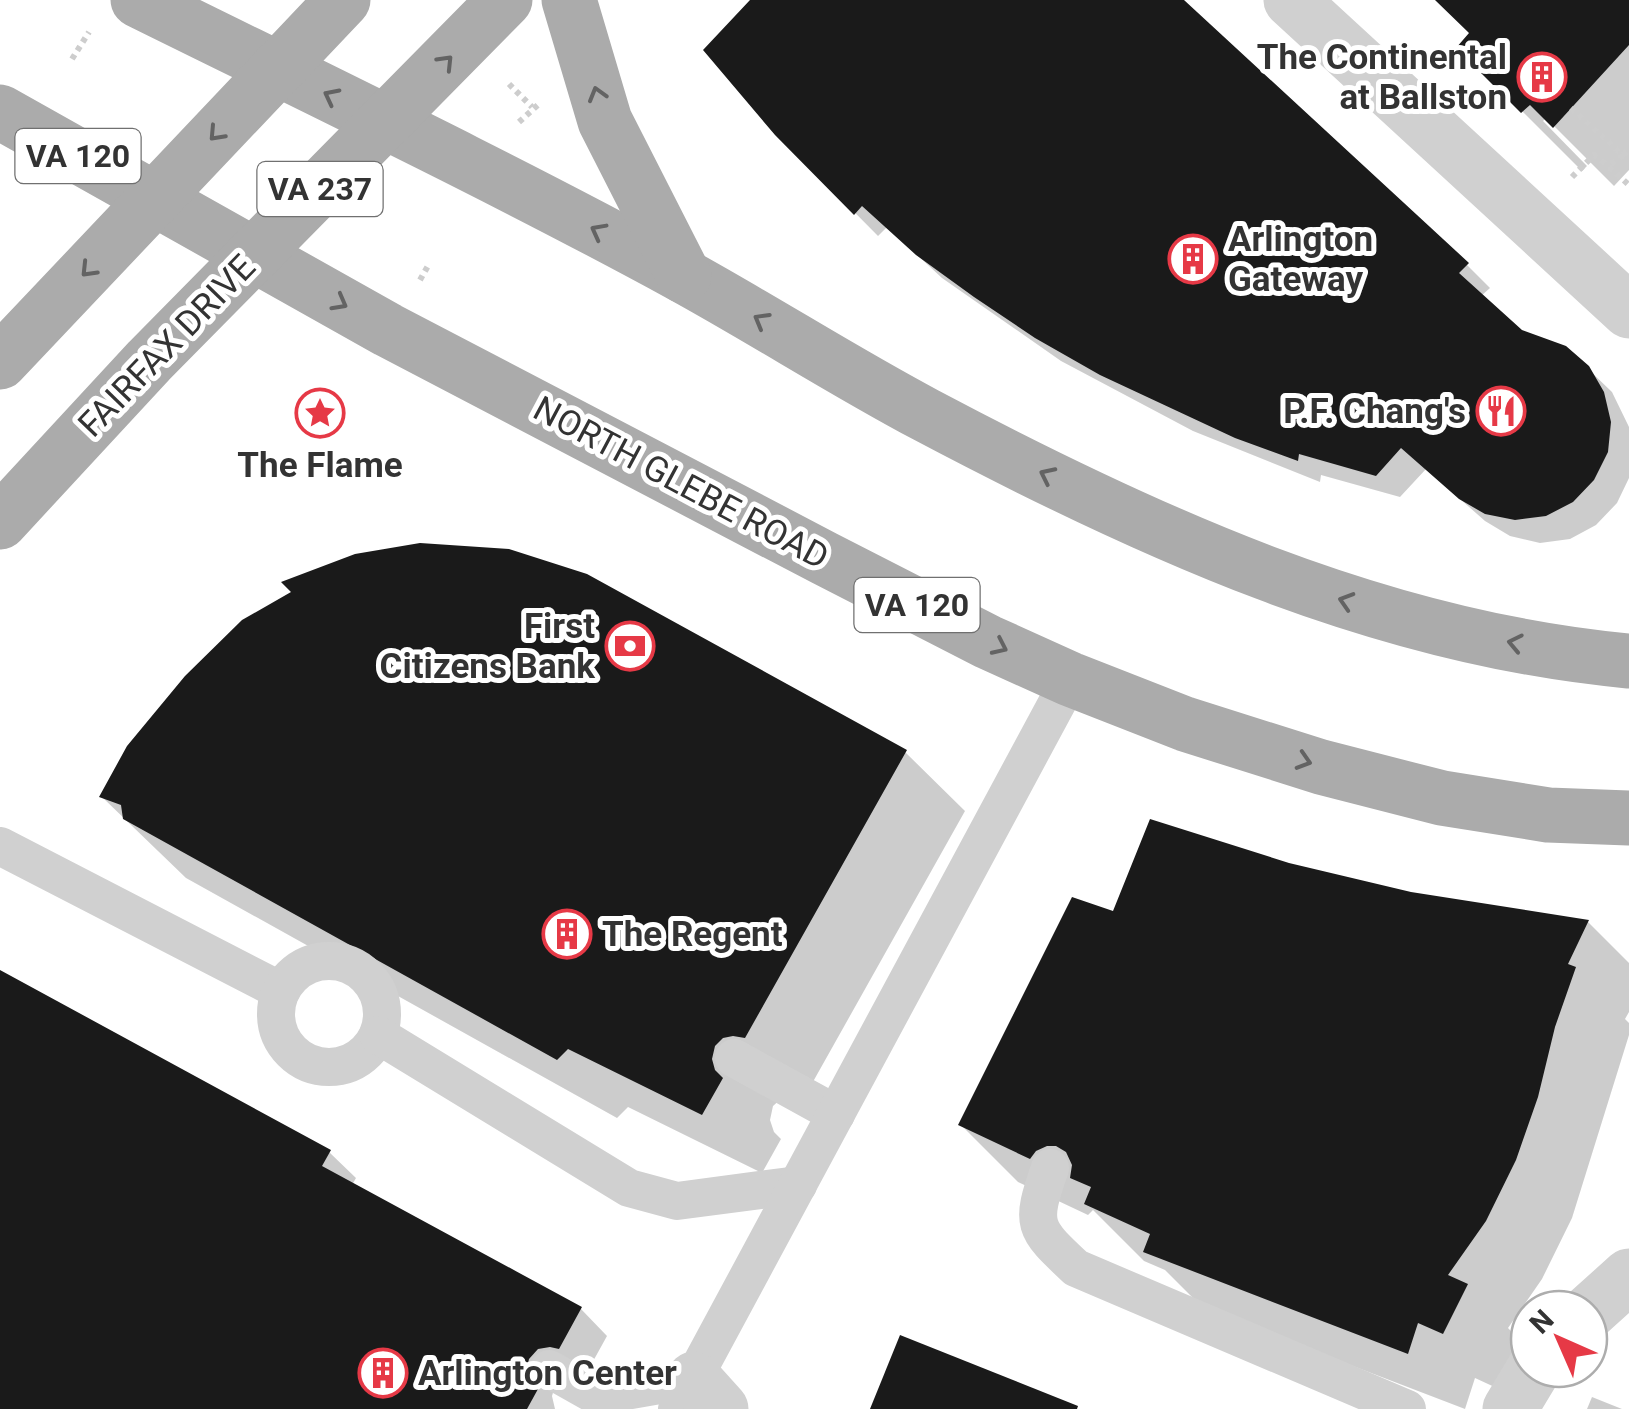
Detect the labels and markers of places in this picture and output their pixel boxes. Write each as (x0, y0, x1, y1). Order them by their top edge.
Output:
place label: The Continental at Ballston (1257, 37, 1507, 118)
building icon: The Continental at Ballston (1516, 51, 1568, 103)
place label: Arlington Gateway (1228, 219, 1373, 300)
building icon: Arlington Gateway (1167, 233, 1219, 285)
restaurant icon: P.F. Chang's (1475, 385, 1527, 437)
place icon: The Flame (294, 387, 346, 439)
place label: P.F. Chang's (1283, 391, 1466, 432)
place label: The Flame (237, 445, 403, 486)
place label: First Citizens Bank (380, 606, 596, 687)
bank icon: First Citizens Bank (604, 620, 656, 672)
building icon: The Regent (541, 908, 593, 960)
place label: The Regent (602, 914, 783, 955)
building icon: Arlington Center (357, 1347, 409, 1399)
place label: Arlington Center (418, 1353, 677, 1394)

